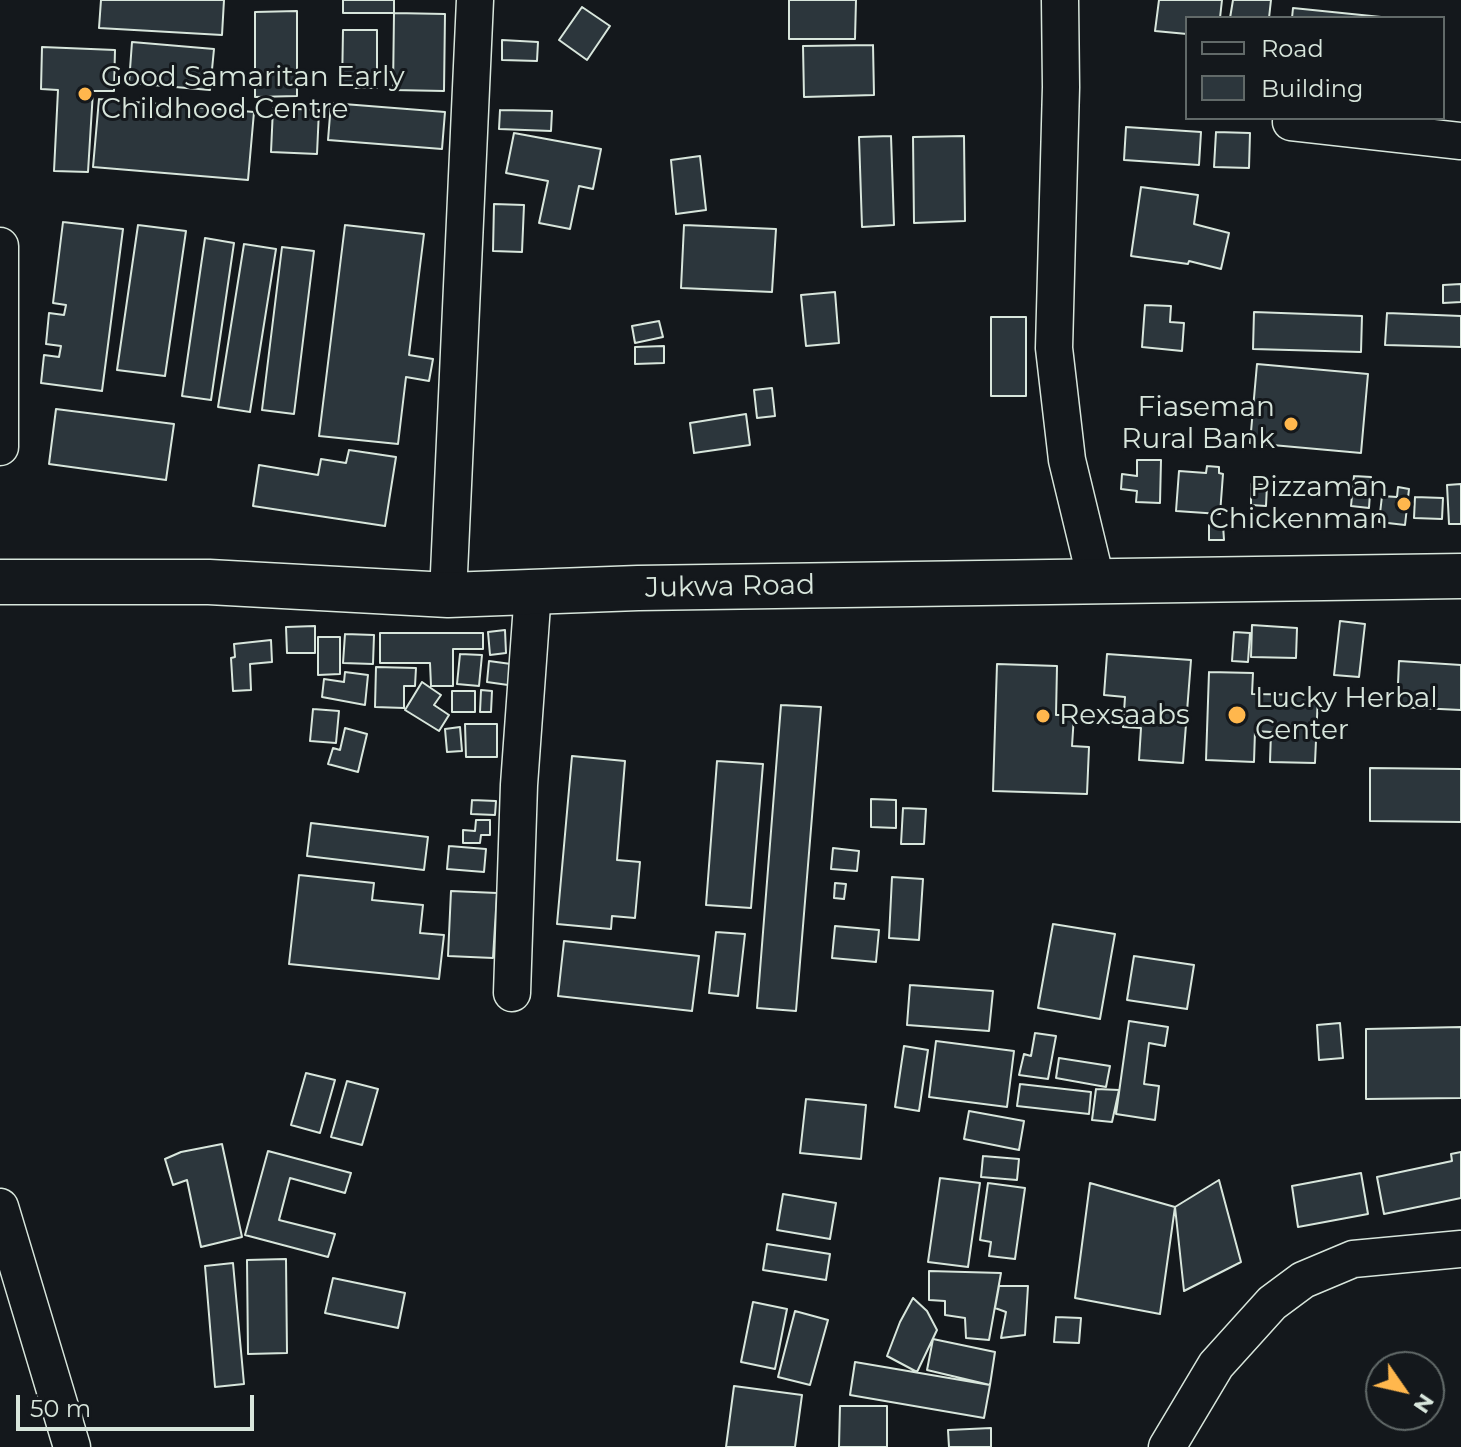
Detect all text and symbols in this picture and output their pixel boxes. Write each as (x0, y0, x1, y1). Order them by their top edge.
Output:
legend (1185, 16, 1445, 120)
text: Road (1261, 34, 1324, 63)
place label: Good Samaritan Early Childhood Centre (101, 61, 405, 127)
text: Building (1261, 74, 1364, 103)
marker: Good Samaritan Early Childhood Centre (76, 85, 94, 103)
place label: Fiaseman Rural Bank (1121, 391, 1275, 457)
marker: Fiaseman Rural Bank (1282, 415, 1300, 433)
place label: Pizzaman Chickenman (1209, 471, 1388, 537)
marker: Pizzaman Chickenman (1395, 495, 1413, 513)
street label: Jukwa Road (645, 569, 815, 605)
place label: Lucky Herbal Center (1255, 682, 1438, 748)
place label: Rexsaabs (1059, 699, 1190, 733)
marker: Lucky Herbal Center (1226, 704, 1248, 726)
marker: Rexsaabs (1034, 707, 1052, 725)
north arrow (1365, 1351, 1445, 1431)
scale bar (20, 1379, 258, 1429)
text: N (1407, 1389, 1440, 1419)
text: 50 m (30, 1394, 91, 1423)

